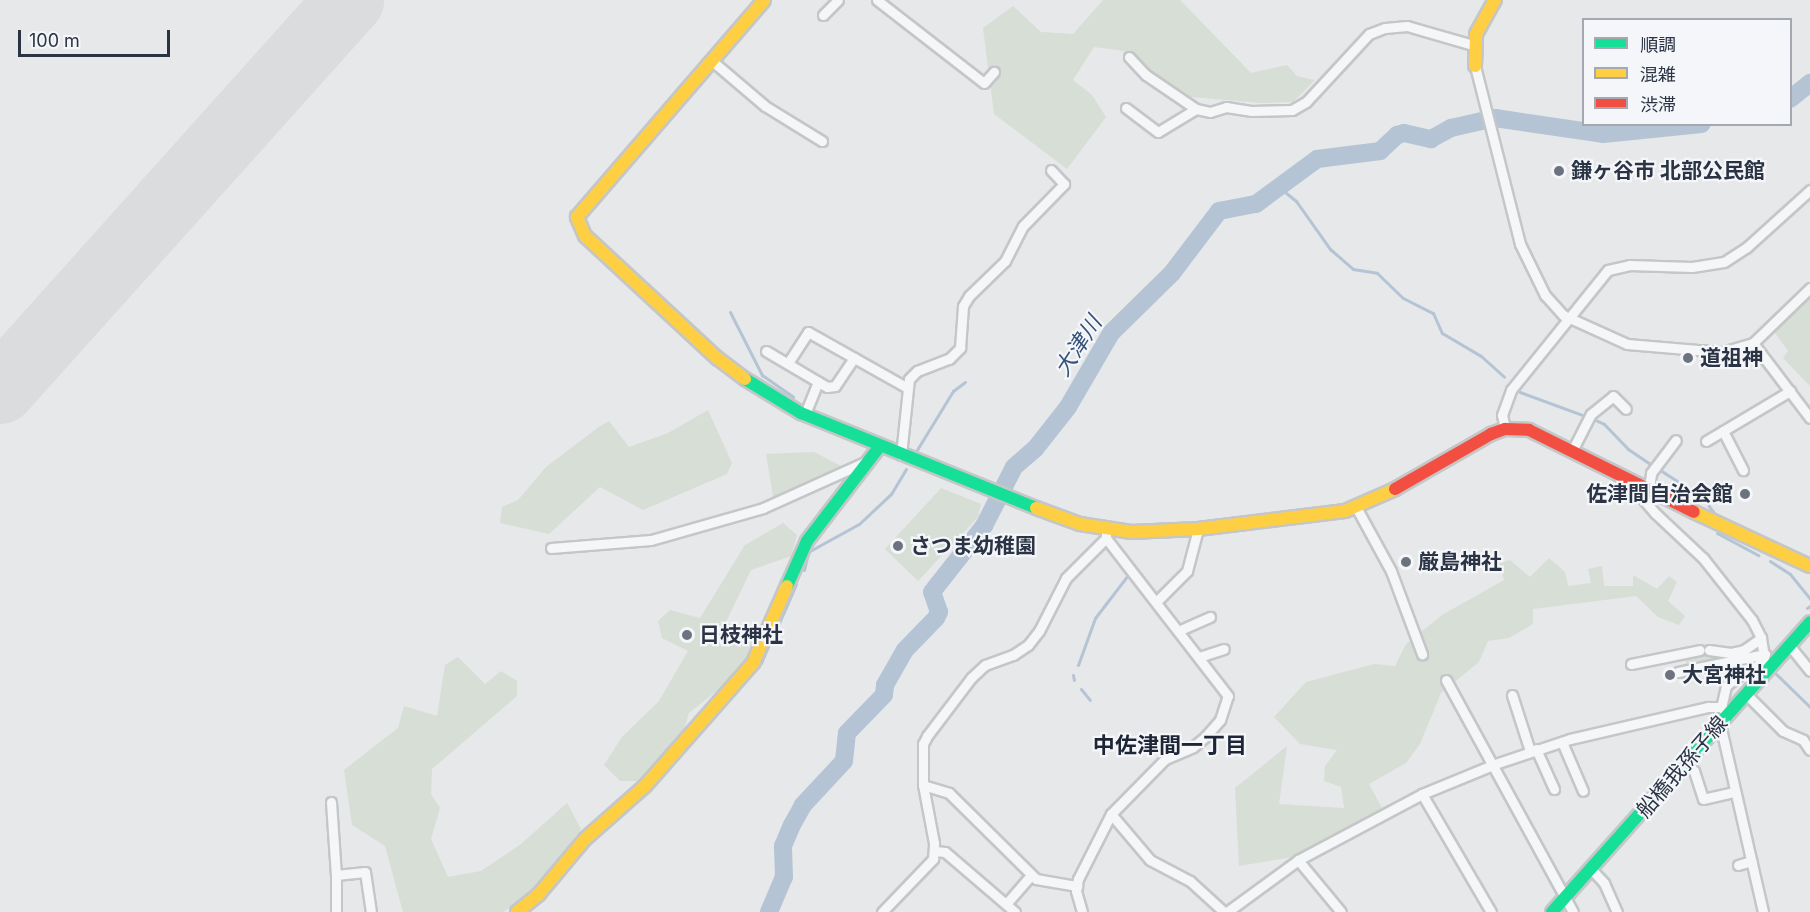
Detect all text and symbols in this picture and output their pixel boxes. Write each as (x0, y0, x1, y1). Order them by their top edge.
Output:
scale bar (21, 18, 172, 56)
legend (1582, 18, 1792, 126)
text: 100 m (29, 30, 80, 51)
text: 順調 (1640, 34, 1676, 55)
text: 混雑 (1640, 64, 1676, 85)
text: 渋滞 (1640, 94, 1676, 115)
place label: 鎌ヶ谷市 北部公民館 (1571, 158, 1765, 184)
marker: 鎌ヶ谷市 北部公民館 (1552, 164, 1566, 178)
water label: 大津川 (1049, 311, 1107, 381)
place label: 道祖神 (1700, 345, 1763, 371)
marker: 道祖神 (1681, 351, 1695, 365)
place label: 佐津間自治会館 (1586, 481, 1733, 507)
marker: 佐津間自治会館 (1738, 487, 1752, 501)
place label: さつま幼稚園 (910, 533, 1036, 559)
marker: さつま幼稚園 (891, 539, 905, 553)
place label: 厳島神社 (1418, 549, 1502, 575)
marker: 厳島神社 (1399, 555, 1413, 569)
place label: 日枝神社 (699, 622, 783, 648)
marker: 日枝神社 (680, 628, 694, 642)
place label: 大宮神社 (1682, 662, 1766, 688)
marker: 大宮神社 (1663, 668, 1677, 682)
street label: 船橋我孫子線 (1631, 711, 1733, 823)
district label: 中佐津間一丁目 (1093, 733, 1247, 759)

